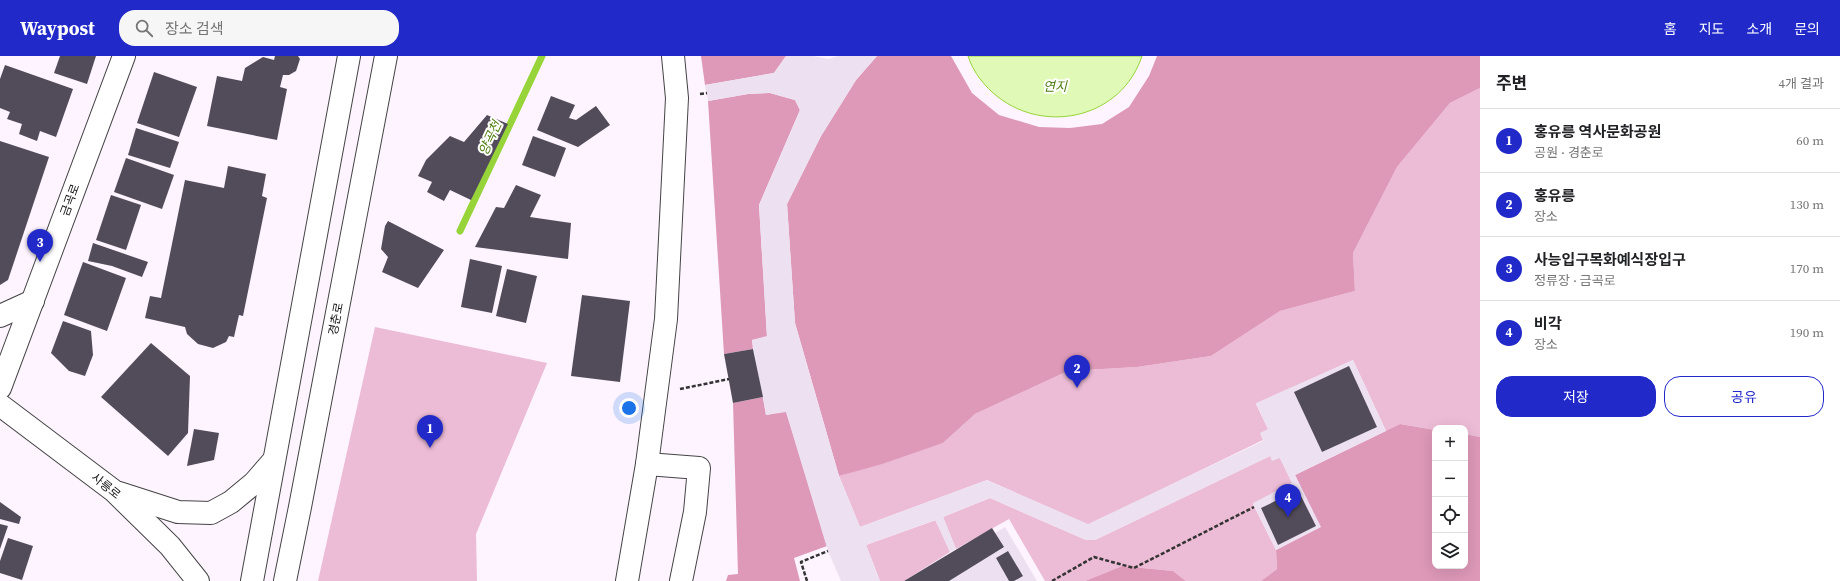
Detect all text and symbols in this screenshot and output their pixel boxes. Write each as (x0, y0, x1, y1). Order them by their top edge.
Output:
search box (119, 10, 399, 46)
text: Waypost (20, 15, 95, 41)
icon: search (133, 17, 155, 39)
text: 장소 검색 (165, 18, 224, 39)
text: 홈 (1664, 19, 1677, 39)
text: 지도 (1699, 19, 1724, 39)
text: 소개 (1746, 19, 1772, 39)
text: 문의 (1794, 19, 1820, 39)
text: 주변 (1496, 71, 1527, 95)
text: 4개 결과 (1779, 75, 1824, 92)
water label: 연지 (1043, 78, 1068, 95)
water label: 양곡천 (475, 117, 506, 158)
text: 홍유릉 역사문화공원 (1534, 121, 1661, 142)
text: 1 (1505, 132, 1513, 149)
text: 60 m (1796, 132, 1824, 149)
text: 공원 · 경춘로 (1534, 144, 1604, 161)
street label: 금곡로 (57, 182, 83, 218)
text: 홍유릉 (1534, 185, 1575, 206)
text: 2 (1505, 196, 1513, 213)
text: 130 m (1790, 196, 1824, 213)
text: 장소 (1534, 208, 1558, 225)
pin: 3 (27, 229, 53, 262)
text: 사능입구목화예식장입구 (1534, 249, 1686, 270)
text: 3 (1505, 260, 1513, 277)
text: 170 m (1790, 260, 1824, 277)
text: 정류장 · 금곡로 (1534, 272, 1616, 289)
street label: 경춘로 (325, 301, 347, 337)
text: 비각 (1534, 313, 1562, 334)
text: 4 (1505, 324, 1513, 341)
text: 190 m (1790, 324, 1824, 341)
text: 장소 (1534, 336, 1558, 353)
pin: 2 (1064, 355, 1090, 388)
button: 저장 (1496, 376, 1656, 417)
button: 공유 (1664, 376, 1824, 417)
your location (619, 398, 639, 418)
pin: 1 (417, 415, 443, 448)
map controls (1432, 425, 1468, 569)
button: + (1432, 425, 1468, 461)
button: − (1432, 461, 1468, 497)
street label: 사릉로 (88, 469, 124, 503)
pin: 4 (1275, 484, 1301, 517)
button: locate (1432, 497, 1468, 533)
button: layers (1432, 533, 1468, 569)

